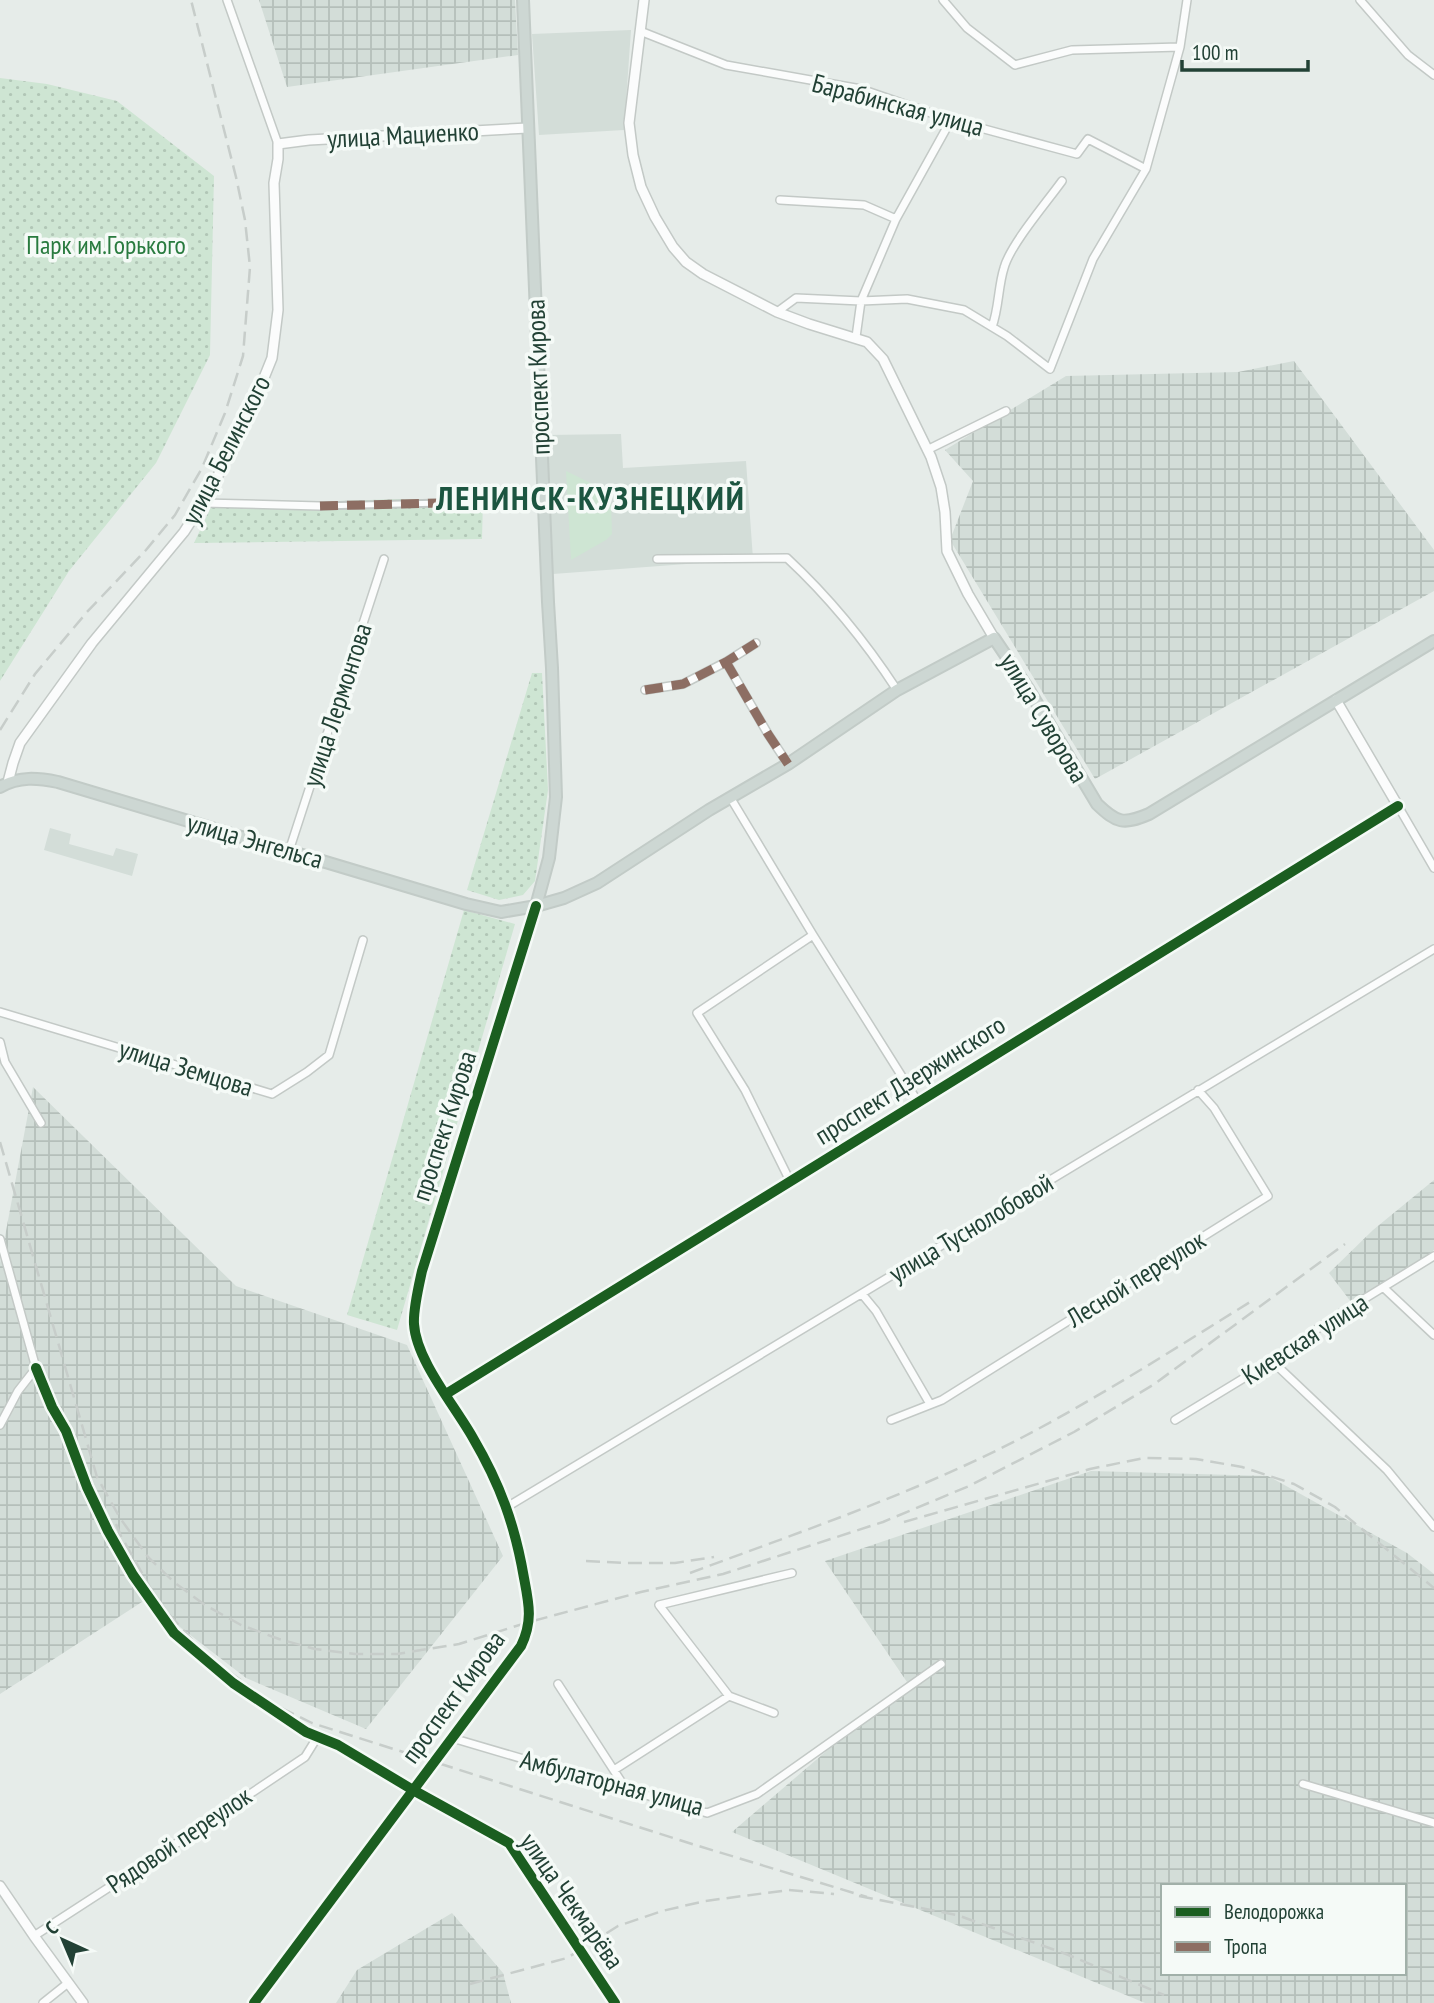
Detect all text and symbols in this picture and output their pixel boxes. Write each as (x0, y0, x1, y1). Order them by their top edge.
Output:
scale bar (1182, 28, 1308, 72)
text: 100 m (1192, 39, 1238, 66)
street label: Барабинская улица (809, 66, 987, 143)
street label: улица Мациенко (326, 114, 480, 155)
park label: Парк им.Горького (26, 228, 186, 261)
street label: проспект Кирова (518, 299, 557, 455)
street label: улица Белинского (174, 370, 277, 530)
district label: ЛЕНИНСК-КУЗНЕЦКИЙ (435, 476, 746, 519)
street label: улица Лермонтова (295, 619, 379, 791)
street label: улица Суворова (993, 647, 1096, 789)
street label: улица Энгельса (183, 805, 327, 876)
street label: проспект Дзержинского (808, 1008, 1011, 1151)
street label: улица Земцова (115, 1032, 257, 1103)
street label: проспект Кирова (404, 1047, 483, 1205)
street label: улица Туснолобовой (883, 1166, 1059, 1290)
street label: Лесной переулок (1059, 1223, 1211, 1335)
street label: Киевская улица (1235, 1286, 1374, 1392)
street label: проспект Кирова (393, 1624, 512, 1769)
street label: Амбулаторная улица (517, 1742, 707, 1823)
street label: Рядовой переулок (100, 1779, 258, 1900)
street label: улица Чекмарёва (513, 1826, 632, 1975)
legend (1161, 1884, 1406, 1975)
text: Велодорожка (1224, 1898, 1324, 1925)
north arrow (28, 1905, 98, 1975)
text: С (40, 1916, 63, 1939)
text: Тропа (1224, 1933, 1267, 1960)

